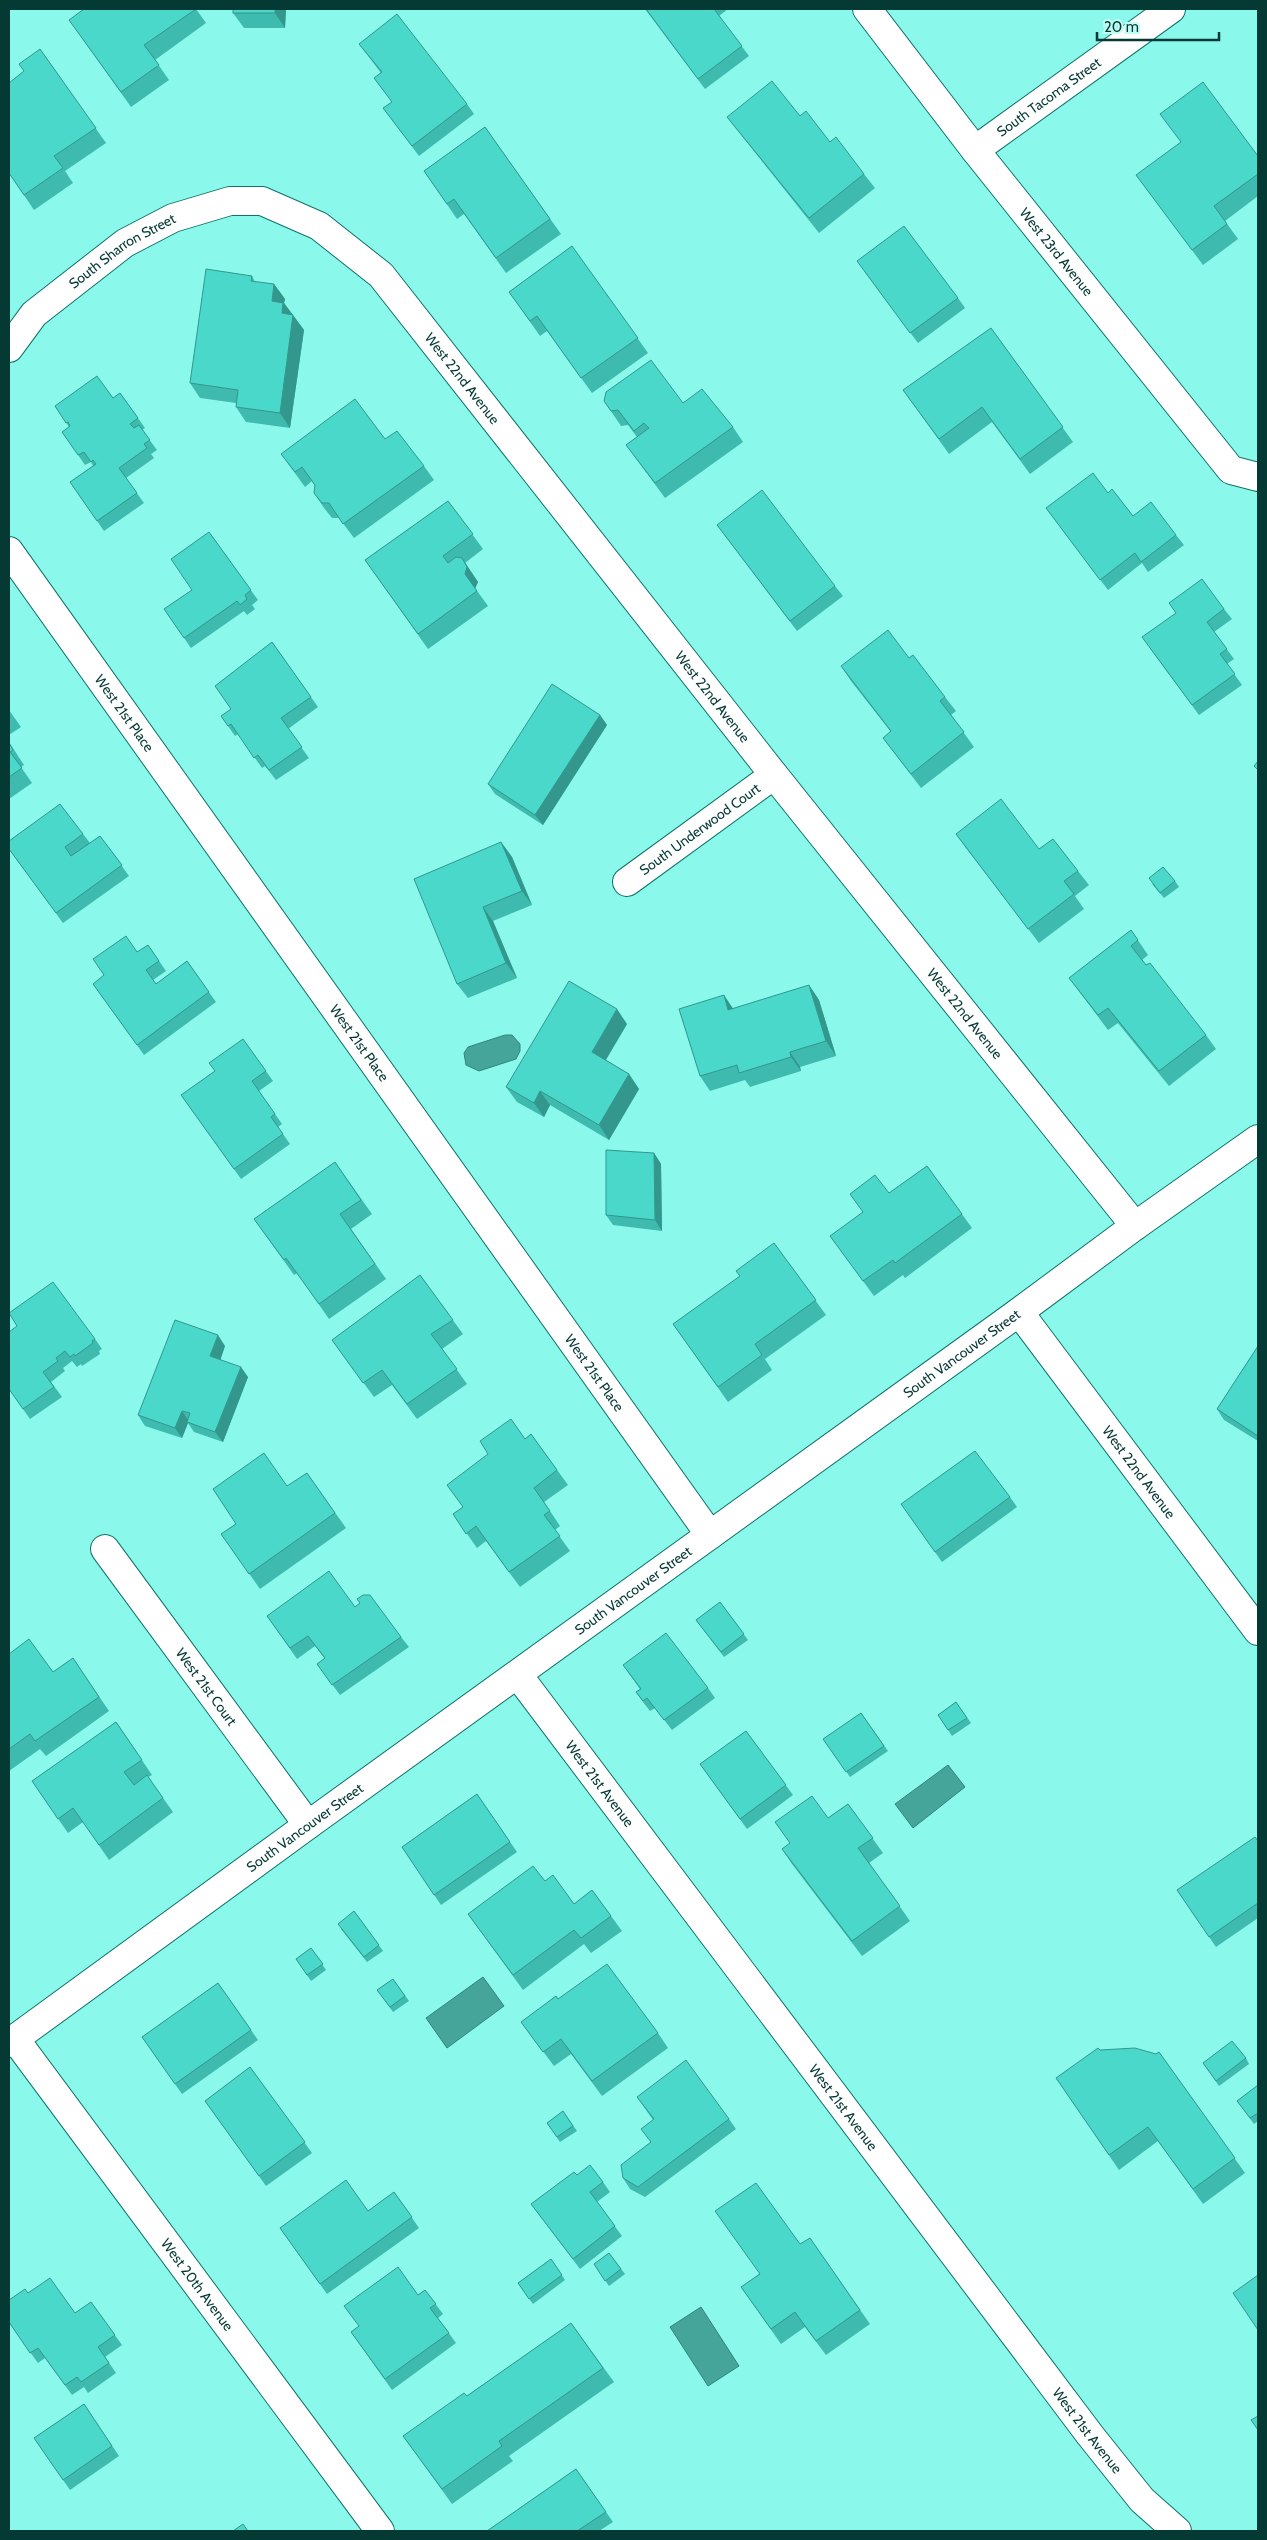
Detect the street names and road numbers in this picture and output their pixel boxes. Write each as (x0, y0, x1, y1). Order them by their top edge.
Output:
street label: South Tacoma Street (993, 53, 1105, 140)
street label: West 23rd Avenue (1016, 204, 1097, 300)
street label: South Sharron Street (65, 209, 179, 292)
street label: West 22nd Avenue (421, 329, 504, 428)
street label: West 22nd Avenue (671, 647, 754, 746)
street label: West 21st Place (91, 671, 158, 755)
street label: South Underwood Court (636, 779, 764, 879)
street label: West 22nd Avenue (923, 964, 1007, 1063)
street label: West 21st Place (326, 1001, 393, 1085)
street label: South Vancouver Street (900, 1305, 1024, 1402)
street label: West 21st Place (561, 1331, 628, 1415)
street label: West 22nd Avenue (1098, 1422, 1180, 1522)
street label: South Vancouver Street (571, 1542, 695, 1639)
street label: West 21st Court (172, 1644, 241, 1729)
street label: West 21st Avenue (561, 1737, 638, 1830)
street label: South Vancouver Street (243, 1779, 367, 1876)
street label: West 21st Avenue (805, 2060, 882, 2154)
street label: West 20th Avenue (157, 2235, 237, 2335)
street label: West 21st Avenue (1049, 2384, 1126, 2477)

